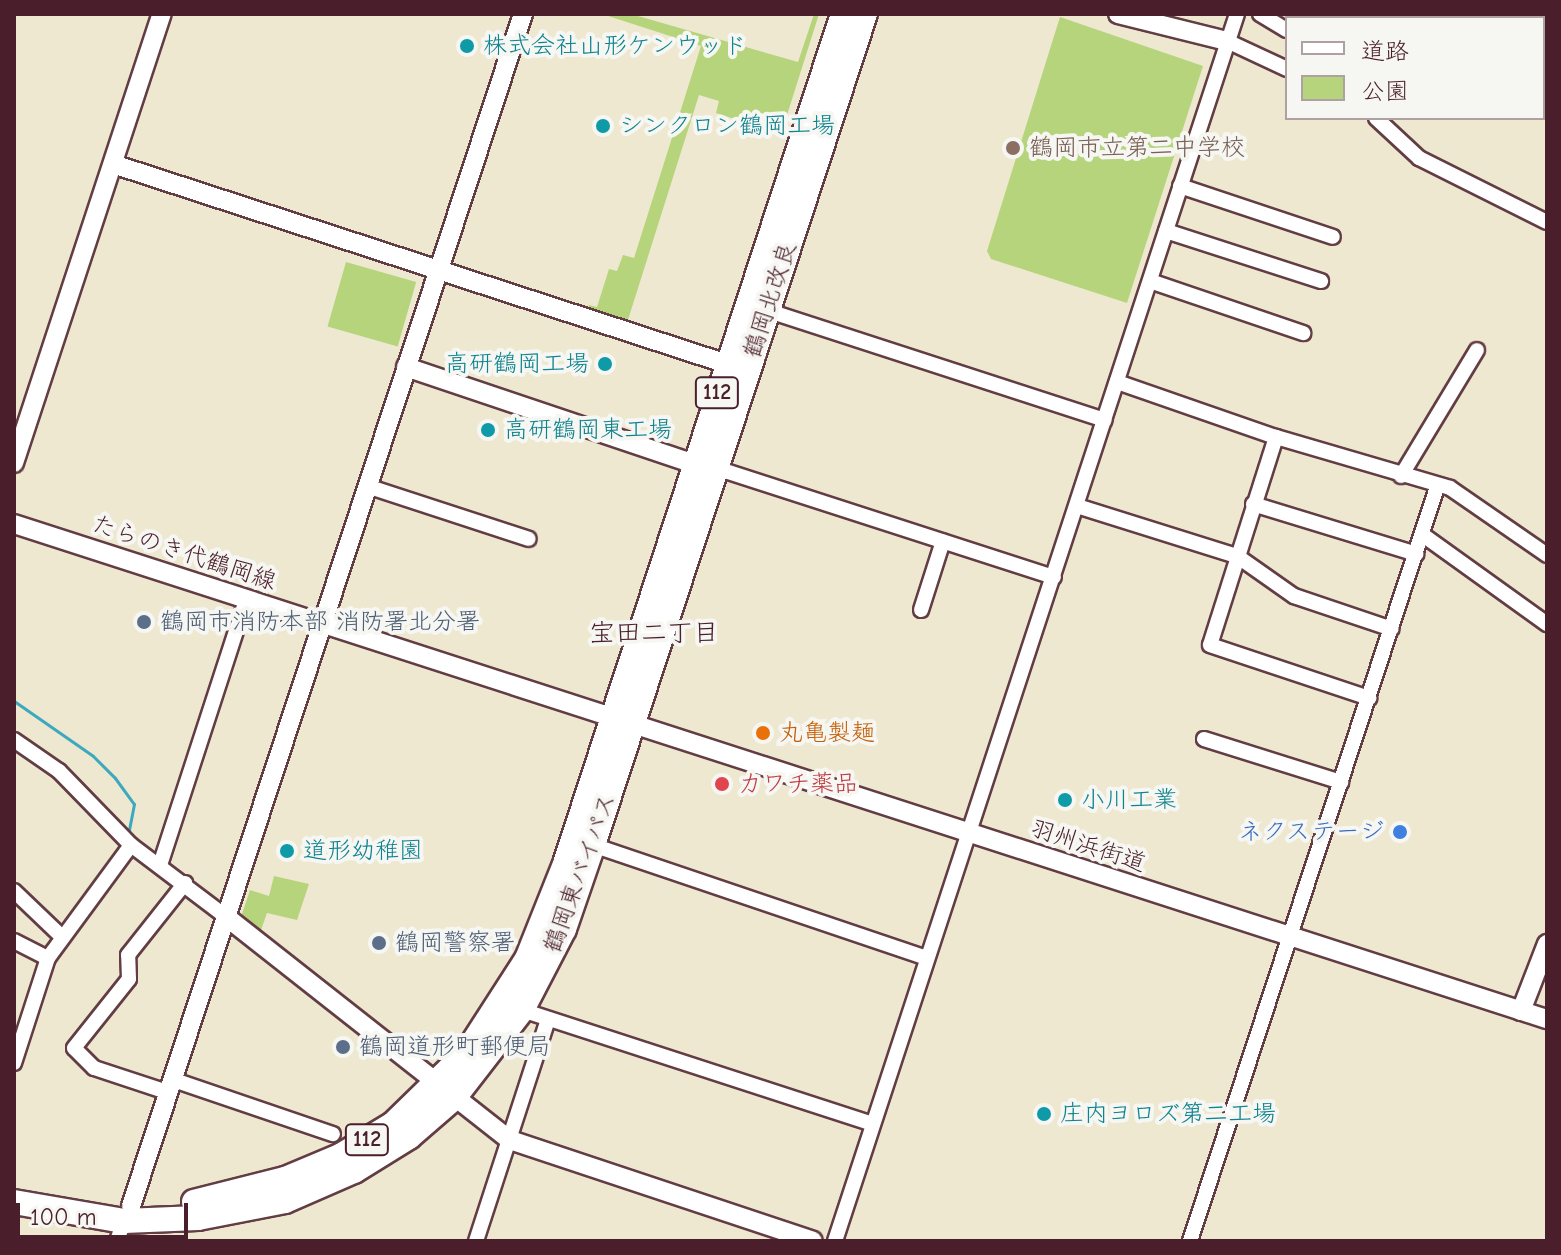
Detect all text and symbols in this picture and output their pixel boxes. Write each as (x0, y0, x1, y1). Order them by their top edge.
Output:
legend (1285, 16, 1545, 120)
place label: 株式会社山形ケンウッド (483, 32, 747, 60)
marker: 株式会社山形ケンウッド (458, 37, 476, 55)
text: 道路 (1361, 37, 1409, 65)
text: 公園 (1361, 77, 1409, 105)
place label: シンクロン鶴岡工場 (619, 112, 835, 140)
marker: シンクロン鶴岡工場 (594, 117, 612, 135)
place label: 鶴岡市立第二中学校 (1029, 134, 1245, 162)
marker: 鶴岡市立第二中学校 (1004, 139, 1022, 157)
street label: 鶴岡北改良 (738, 238, 802, 362)
place label: 高研鶴岡工場 (445, 350, 589, 378)
marker: 高研鶴岡工場 (596, 355, 614, 373)
road number: 112 (693, 375, 741, 411)
place label: 高研鶴岡東工場 (504, 416, 672, 444)
marker: 高研鶴岡東工場 (479, 421, 497, 439)
street label: たらのき代鶴岡線 (88, 510, 280, 596)
place label: 鶴岡市消防本部 消防署北分署 (160, 608, 480, 636)
marker: 鶴岡市消防本部 消防署北分署 (135, 613, 153, 631)
district label: 宝田二丁目 (589, 618, 719, 650)
place label: 丸亀製麺 (779, 719, 875, 747)
marker: 丸亀製麺 (754, 724, 772, 742)
place label: カワチ薬品 (738, 770, 858, 798)
marker: カワチ薬品 (713, 775, 731, 793)
place label: 小川工業 (1081, 786, 1177, 814)
street label: 鶴岡東バイパス (538, 789, 622, 957)
marker: 小川工業 (1056, 791, 1074, 809)
street label: 羽州浜街道 (1026, 814, 1150, 878)
place label: ネクステージ (1240, 818, 1384, 846)
marker: ネクステージ (1391, 823, 1409, 841)
place label: 道形幼稚園 (303, 837, 423, 865)
marker: 道形幼稚園 (278, 842, 296, 860)
place label: 鶴岡警察署 (395, 929, 515, 957)
marker: 鶴岡警察署 (370, 934, 388, 952)
place label: 鶴岡道形町郵便局 (359, 1033, 551, 1061)
marker: 鶴岡道形町郵便局 (334, 1038, 352, 1056)
place label: 庄内ヨロズ第二工場 (1060, 1100, 1276, 1128)
marker: 庄内ヨロズ第二工場 (1035, 1105, 1053, 1123)
road number: 112 (343, 1122, 391, 1158)
scale bar (20, 1187, 192, 1237)
text: 100 m (30, 1203, 97, 1231)

